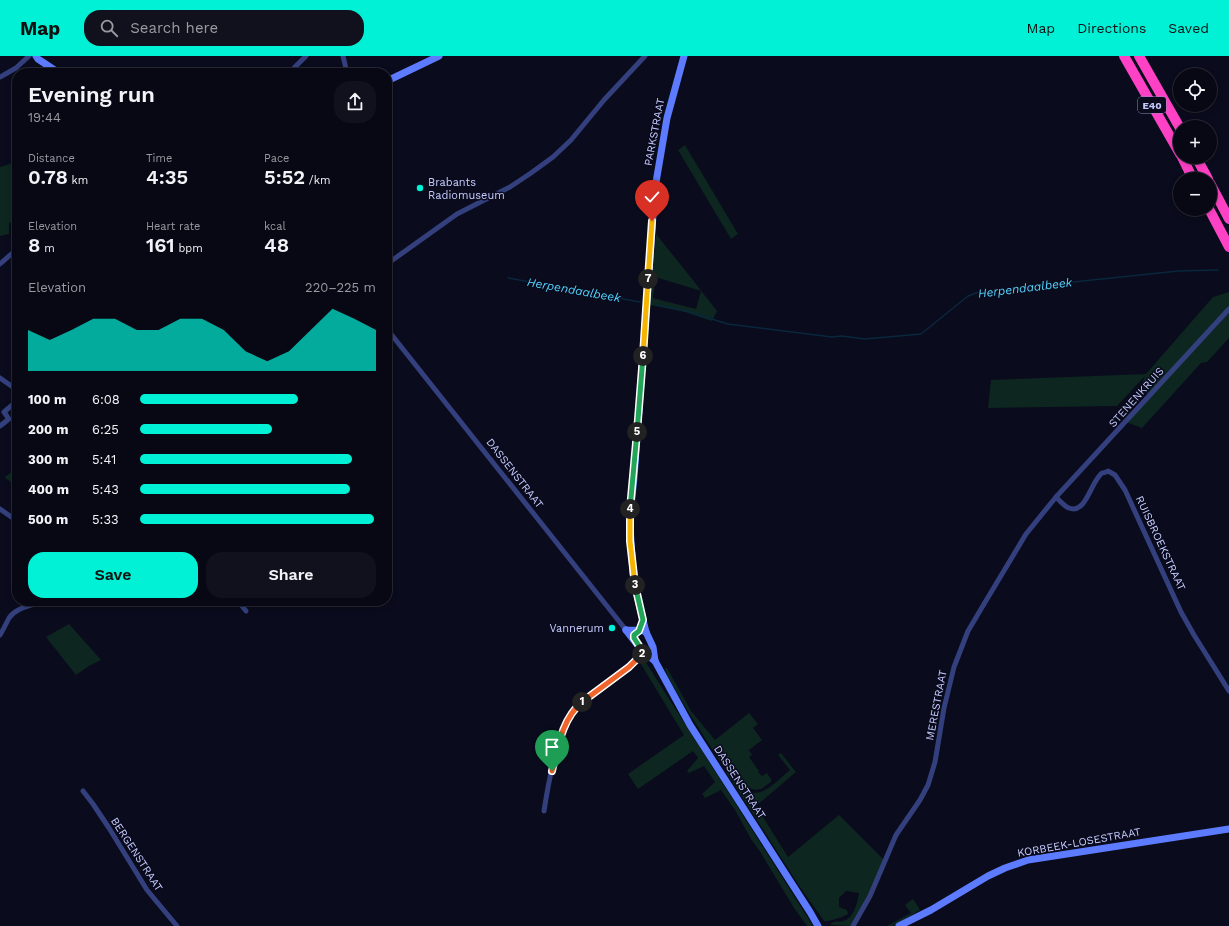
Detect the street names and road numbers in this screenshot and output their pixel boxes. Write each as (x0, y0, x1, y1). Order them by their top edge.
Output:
street label: PARKSTRAAT (642, 97, 667, 167)
road number: E40 (1138, 97, 1166, 113)
street label: STENENKRUIS (1106, 365, 1167, 430)
street label: DASSENSTRAAT (483, 436, 546, 511)
street label: RUISBROEKSTRAAT (1133, 494, 1188, 593)
street label: MERESTRAAT (923, 668, 950, 741)
street label: DASSENSTRAAT (711, 743, 768, 822)
street label: BERGENSTRAAT (108, 815, 165, 894)
street label: KORBEEK-LOSESTRAAT (1016, 825, 1142, 860)

